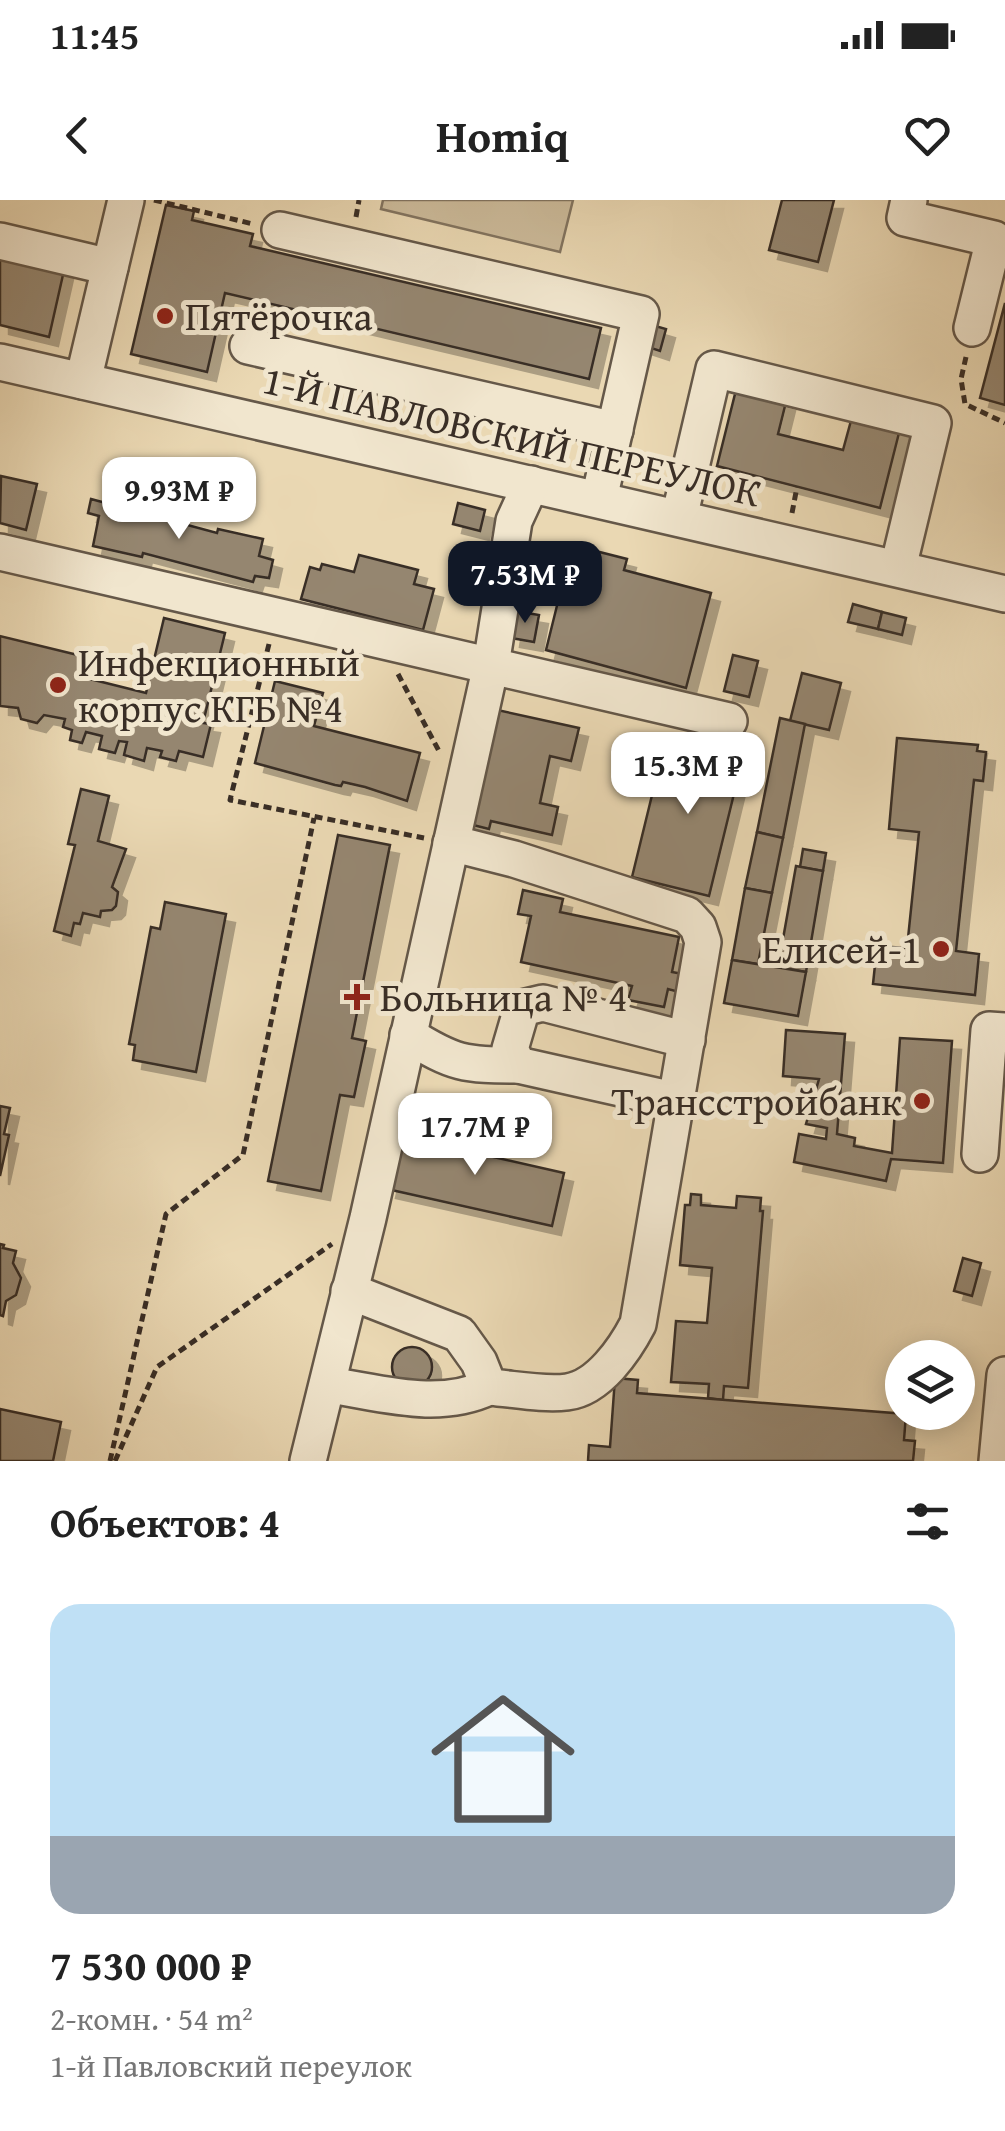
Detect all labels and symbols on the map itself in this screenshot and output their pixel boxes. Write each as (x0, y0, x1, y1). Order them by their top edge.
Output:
place label: Пятёрочка (185, 286, 373, 345)
marker: Пятёрочка (154, 305, 176, 327)
street label: 1-Й ПАВЛОВСКИЙ ПЕРЕУЛОК (257, 349, 767, 522)
pin: 9.93M ₽ (87, 457, 271, 542)
pin: 7.53M ₽ (433, 541, 617, 626)
place label: Инфекционный корпус КГБ №4 (78, 632, 360, 737)
marker: Инфекционный корпус КГБ №4 (47, 674, 69, 696)
pin: 15.3M ₽ (596, 732, 780, 817)
place label: Елисей-1 (762, 919, 921, 978)
marker: Елисей-1 (930, 938, 952, 960)
place label: Больница № 4 (380, 967, 627, 1026)
marker: Больница № 4 (344, 984, 370, 1010)
place label: Трансстройбанк (612, 1071, 902, 1130)
marker: Трансстройбанк (911, 1090, 933, 1112)
pin: 17.7M ₽ (383, 1093, 567, 1178)

